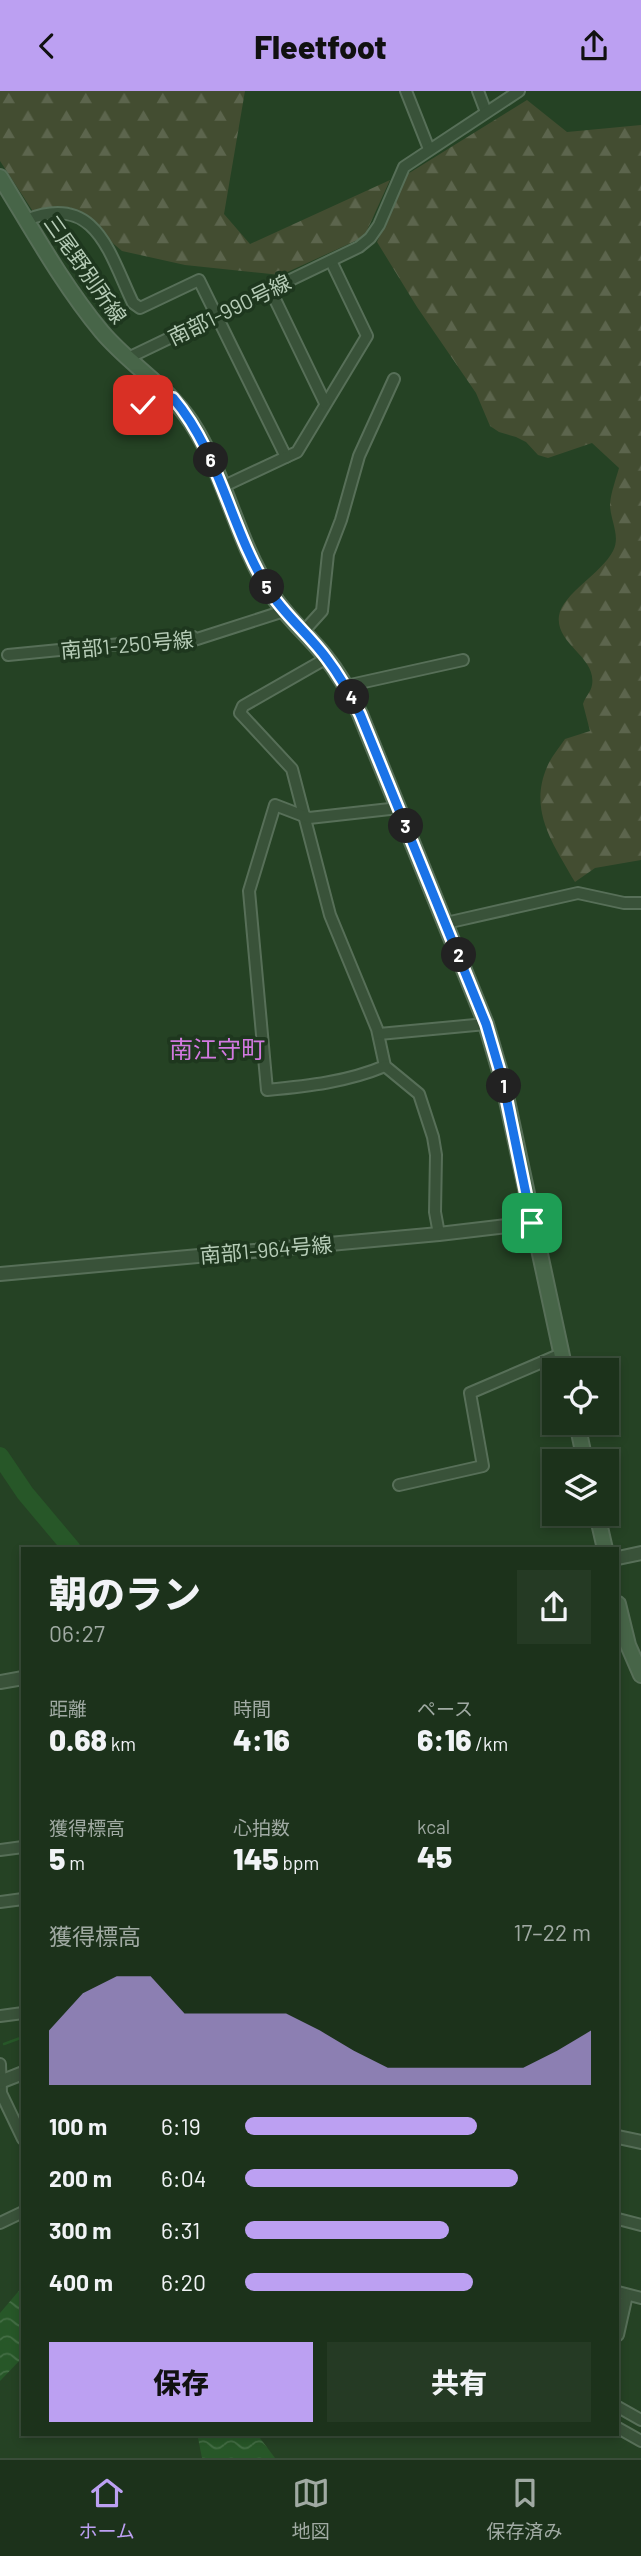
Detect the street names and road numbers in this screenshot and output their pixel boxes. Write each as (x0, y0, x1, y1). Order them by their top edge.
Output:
street label: 三尾野別所線 (40, 210, 132, 328)
street label: 南部1-990号線 (164, 269, 294, 349)
street label: 南部1-250号線 (59, 626, 195, 662)
street label: 南部1-964号線 (199, 1231, 333, 1267)

